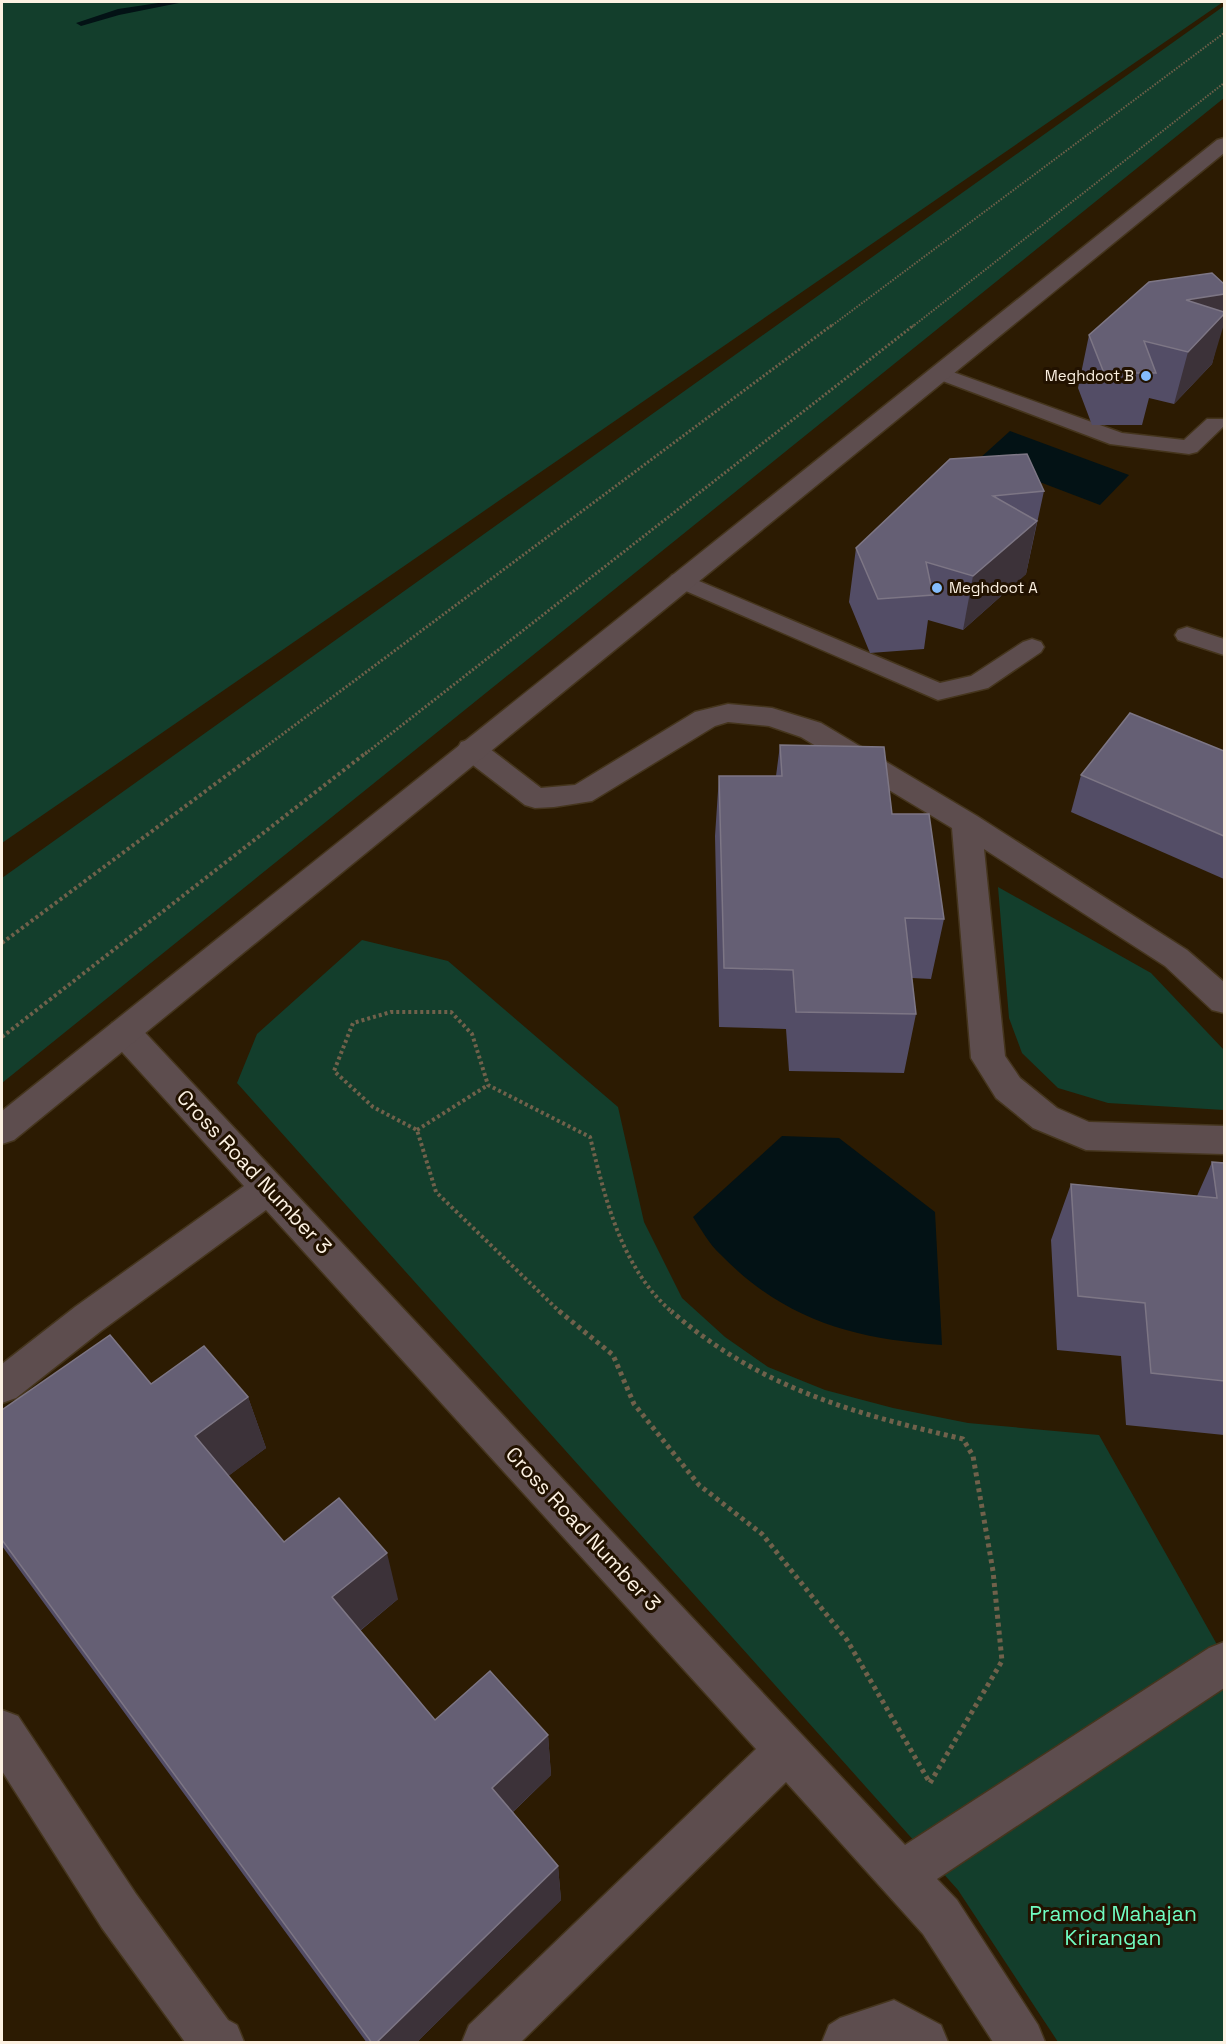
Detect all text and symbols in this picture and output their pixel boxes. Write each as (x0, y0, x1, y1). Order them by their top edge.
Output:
place label: Meghdoot B (1045, 366, 1134, 385)
marker: Meghdoot B (1139, 369, 1153, 383)
place label: Meghdoot A (949, 578, 1038, 597)
marker: Meghdoot A (930, 581, 944, 595)
street label: Cross Road Number 3 (171, 1084, 338, 1260)
street label: Cross Road Number 3 (500, 1441, 667, 1617)
park label: Pramod Mahajan Krirangan (1029, 1900, 1197, 1951)

